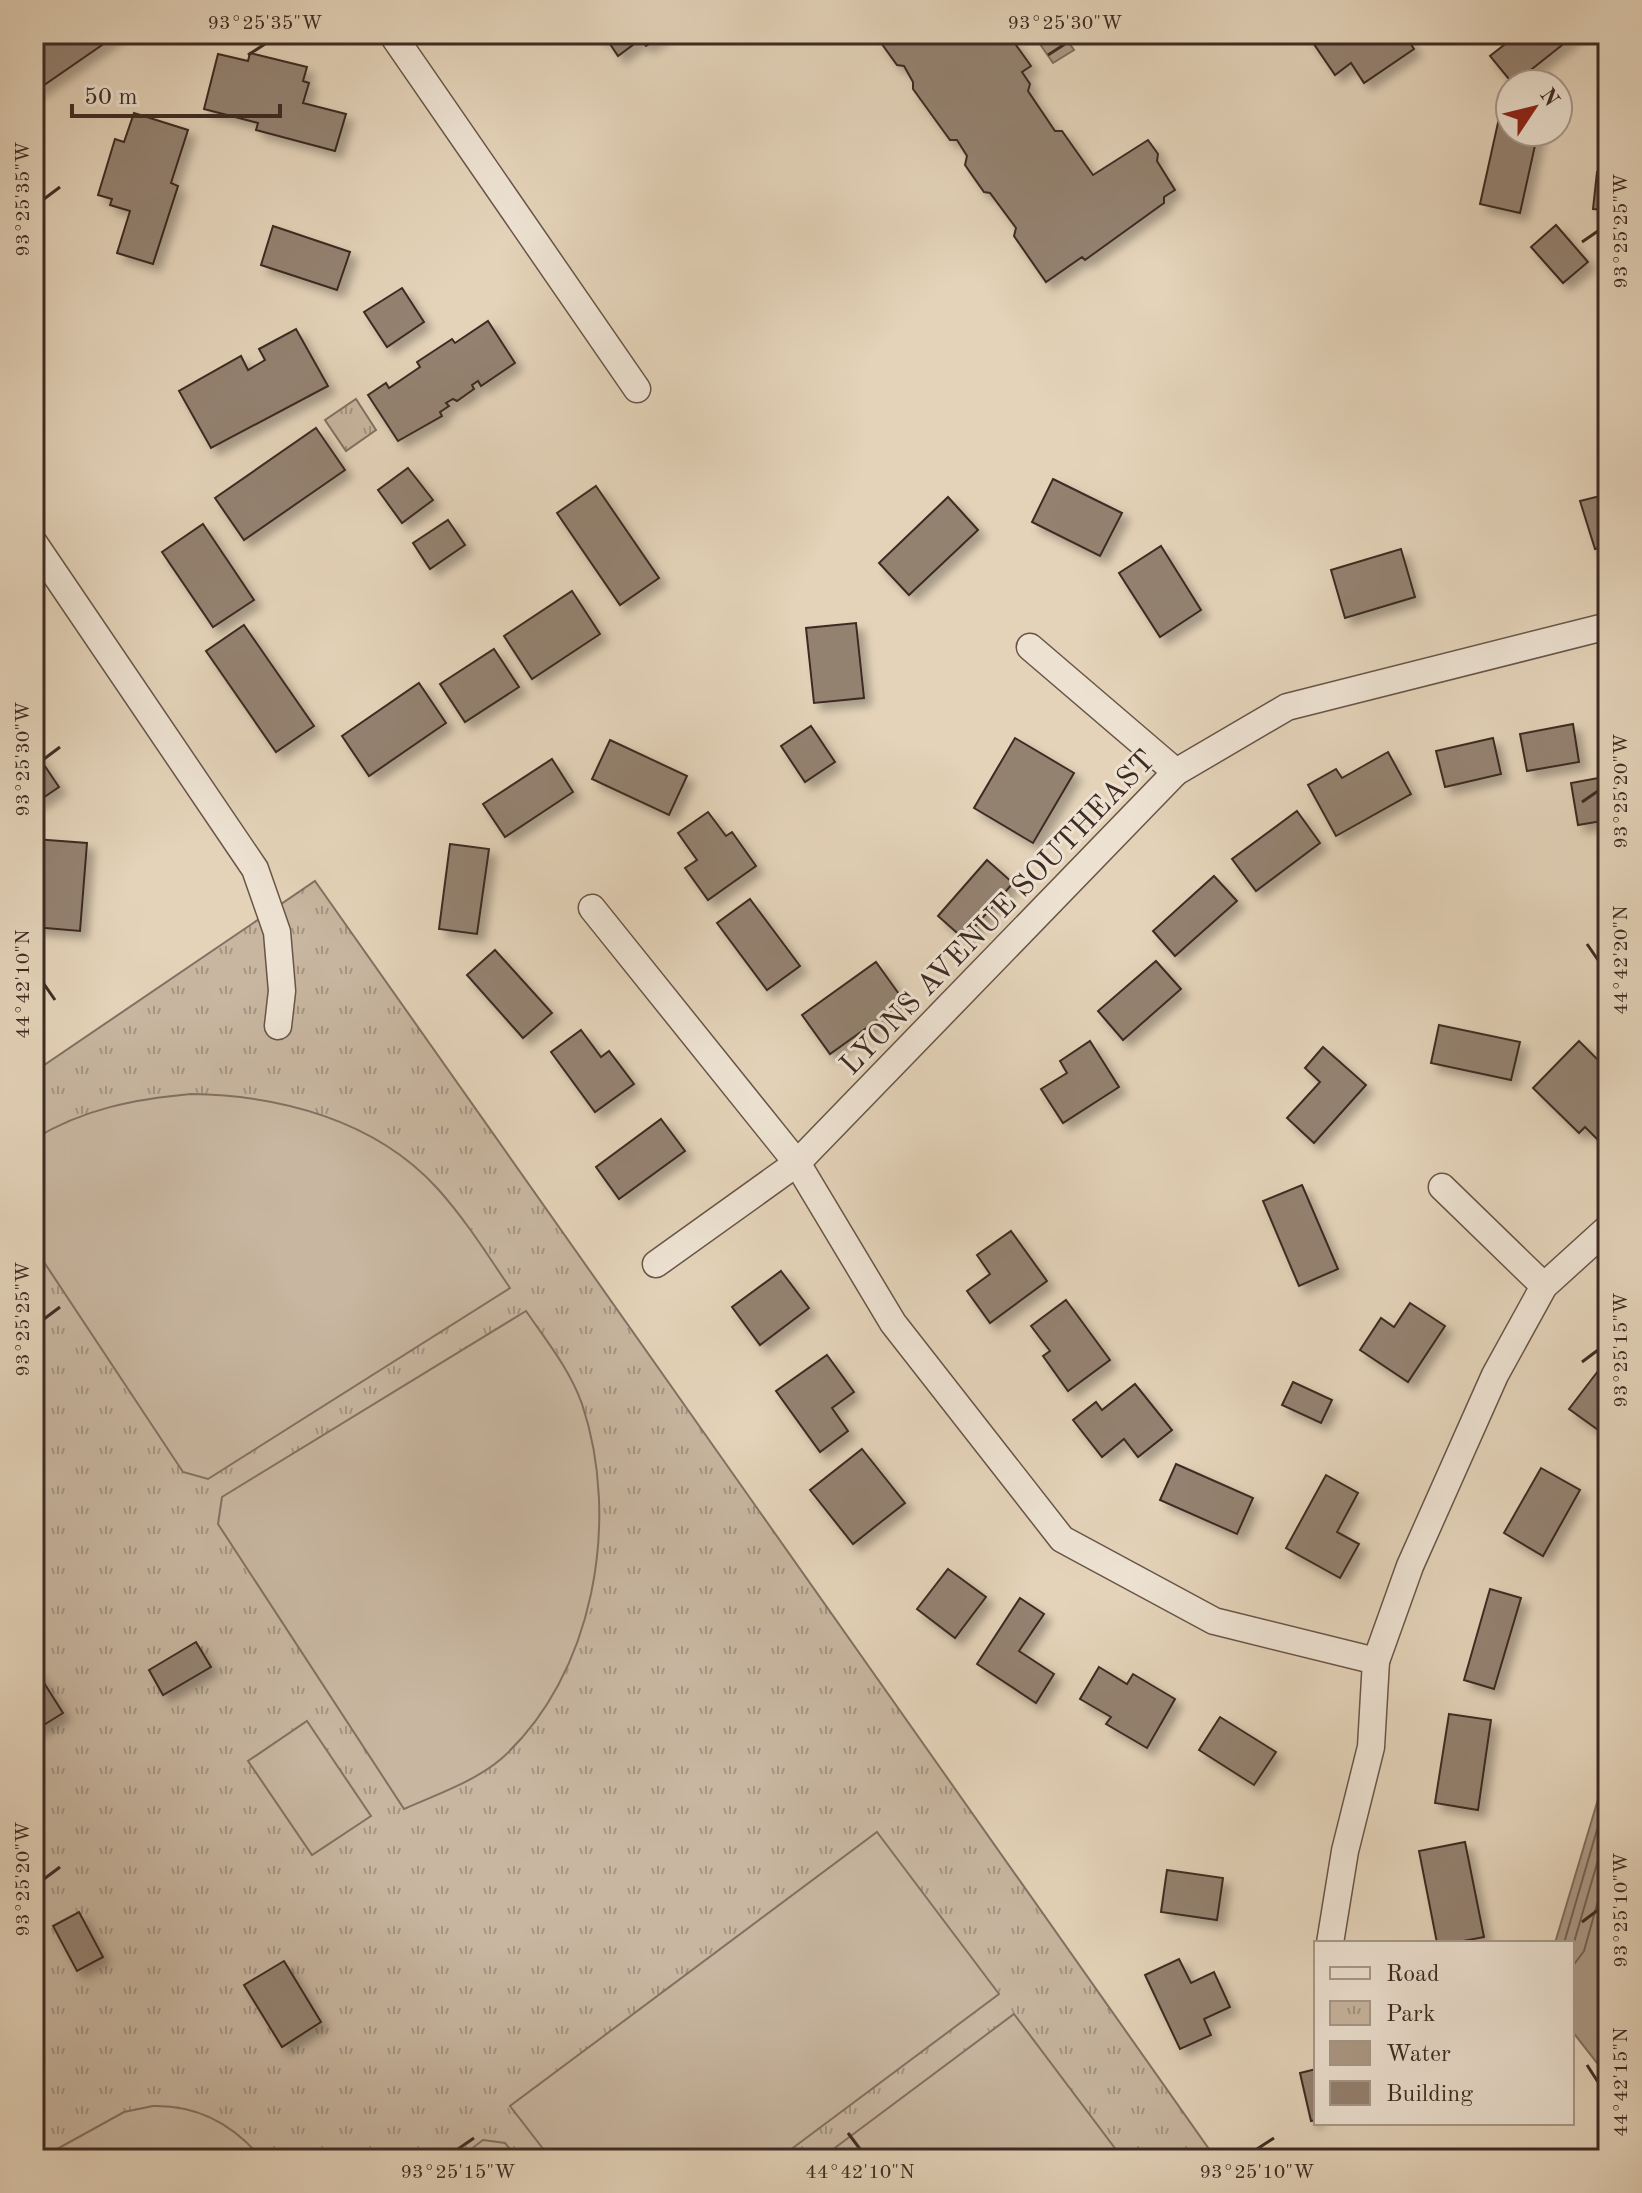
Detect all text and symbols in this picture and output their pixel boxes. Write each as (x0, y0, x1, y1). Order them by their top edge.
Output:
text: 93°25'35"W (207, 14, 323, 34)
text: 93°25'30"W (1007, 14, 1123, 34)
scale bar (72, 68, 280, 118)
north arrow (1494, 68, 1574, 148)
text: N (1535, 84, 1563, 111)
text: 50 m (84, 86, 138, 110)
text: 93°25'35"W (14, 141, 34, 257)
text: 93°25'25"W (1612, 173, 1632, 289)
text: 93°25'30"W (14, 701, 34, 817)
text: 93°25'20"W (1612, 733, 1632, 849)
street label: LYONS AVENUE SOUTHEAST (835, 745, 1161, 1081)
text: 44°42'20"N (1612, 905, 1632, 1015)
text: 44°42'10"N (14, 929, 34, 1039)
text: 93°25'25"W (14, 1261, 34, 1377)
text: 93°25'15"W (1612, 1292, 1632, 1408)
text: 93°25'20"W (14, 1821, 34, 1937)
text: 93°25'10"W (1612, 1852, 1632, 1968)
legend (1314, 1941, 1574, 2125)
text: Road (1386, 1963, 1439, 1987)
text: Park (1386, 2003, 1435, 2027)
text: 44°42'15"N (1612, 2027, 1632, 2137)
text: Water (1386, 2043, 1451, 2067)
text: Building (1386, 2083, 1473, 2107)
text: 93°25'15"W (400, 2163, 516, 2183)
text: 44°42'10"N (805, 2163, 915, 2183)
text: 93°25'10"W (1199, 2163, 1315, 2183)

